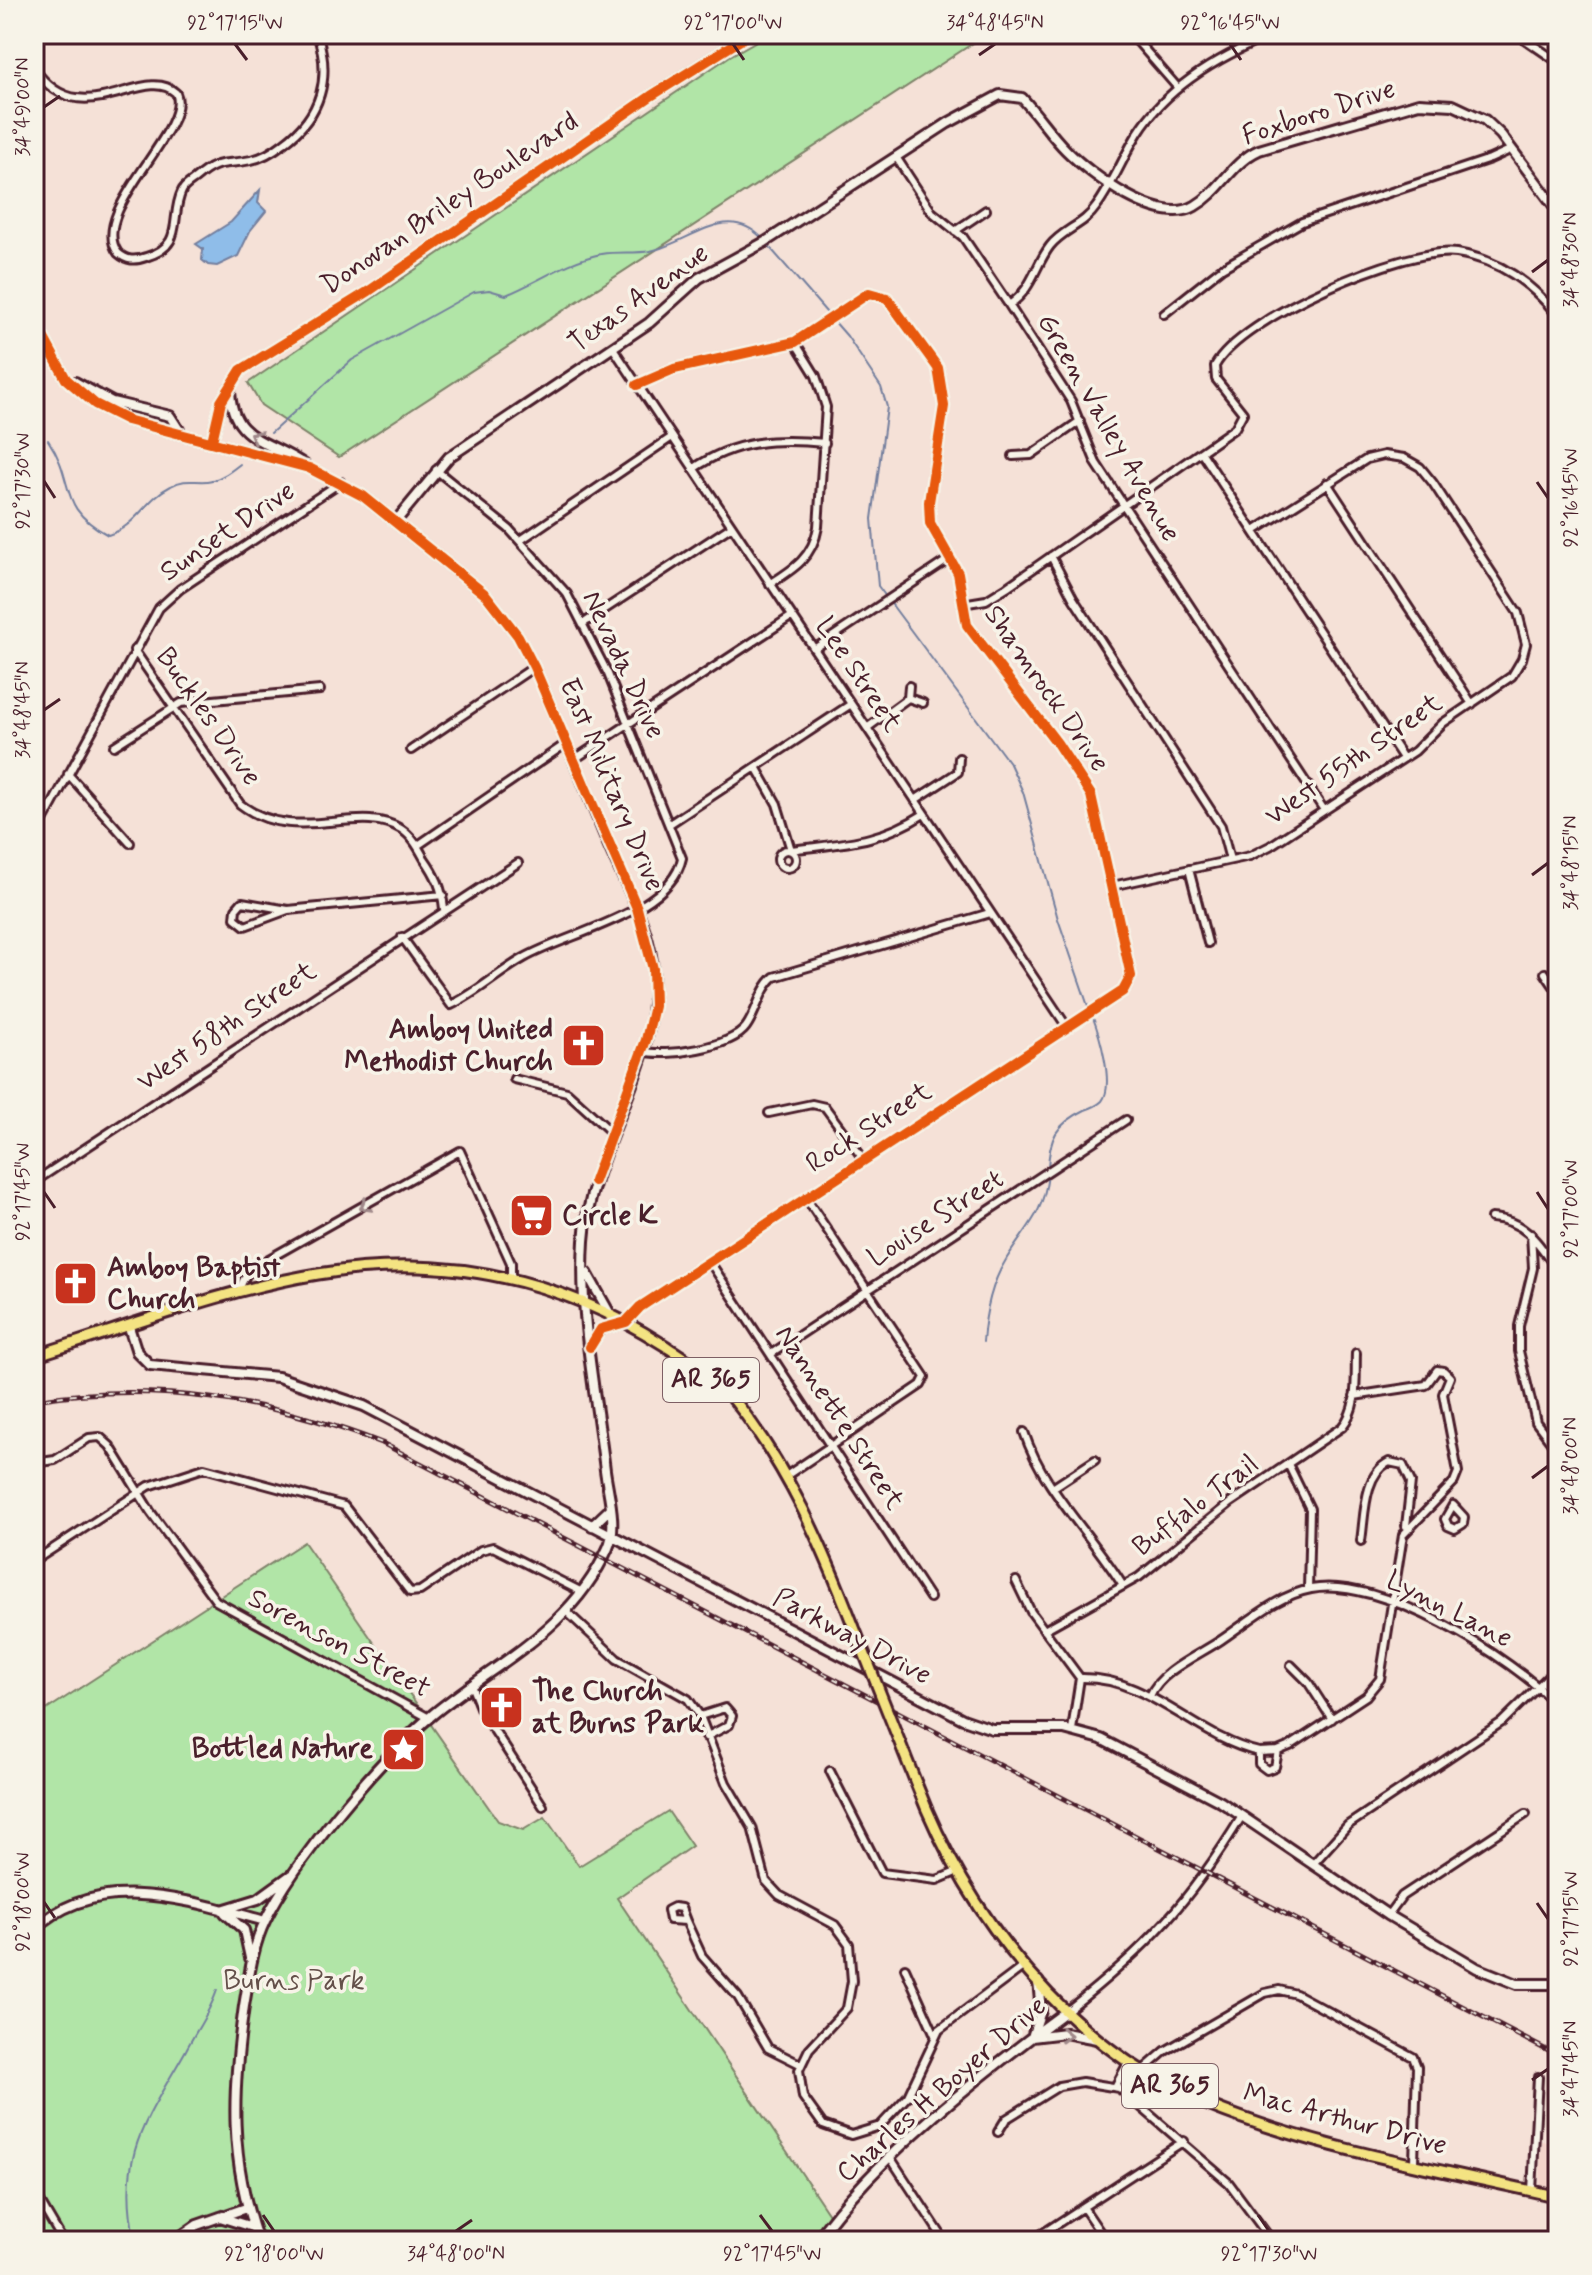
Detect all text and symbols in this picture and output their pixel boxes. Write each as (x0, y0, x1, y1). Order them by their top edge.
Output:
text: 92°17'15"W (187, 10, 283, 37)
text: 92°17'00"W (684, 10, 782, 37)
text: 34°48'45"N (946, 10, 1044, 37)
text: 92°16'45"W (1180, 10, 1280, 37)
text: 34°49'00"N (10, 58, 37, 156)
street label: Foxboro Drive (1238, 71, 1400, 155)
street label: Donovan Briley Boulevard (314, 104, 586, 304)
text: 34°48'30"N (1558, 212, 1585, 308)
street label: Texas Avenue (561, 235, 717, 363)
street label: Green Valley Avenue (1028, 307, 1188, 549)
one-way arrow (249, 430, 264, 446)
text: 92°17'30"W (10, 433, 37, 529)
text: 92°16'45"W (1558, 448, 1585, 548)
street label: Sunset Drive (153, 473, 303, 591)
street label: Nevada Drive (573, 585, 673, 745)
street label: Shamrock Drive (975, 598, 1117, 780)
street label: Lee Street (806, 610, 910, 740)
street label: Buckles Drive (147, 640, 269, 794)
text: 34°48'45"N (10, 661, 37, 759)
street label: East Military Drive (549, 673, 673, 897)
street label: West 55th Street (1258, 685, 1450, 835)
text: 34°48'15"N (1558, 816, 1585, 910)
street label: West 58th Street (130, 953, 324, 1101)
place label: Amboy United Methodist Church (344, 1012, 553, 1081)
church icon: Amboy United Methodist Church (560, 1022, 608, 1070)
street label: Rock Street (799, 1073, 939, 1182)
text: 92°17'45"W (10, 1143, 37, 1241)
text: 92°17'00"W (1558, 1160, 1585, 1258)
street label: Louise Street (861, 1161, 1011, 1277)
supermarket icon: Circle K (507, 1192, 555, 1240)
one-way arrow (359, 1197, 373, 1212)
place label: Circle K (562, 1198, 659, 1235)
place label: Amboy Baptist Church (107, 1250, 281, 1319)
church icon: Amboy Baptist Church (52, 1260, 100, 1308)
street label: Nannette Street (766, 1319, 913, 1518)
road number: AR 365 (663, 1358, 759, 1402)
text: 34°48'00"N (1558, 1417, 1585, 1515)
street label: Buffalo Trail (1125, 1446, 1267, 1566)
street label: Lynn Lane (1379, 1562, 1519, 1658)
street label: Sorenson Street (241, 1580, 437, 1708)
street label: Parkway Drive (766, 1580, 938, 1694)
place label: The Church at Burns Park (532, 1674, 704, 1743)
church icon: The Church at Burns Park (477, 1684, 525, 1732)
place icon: Bottled Nature (380, 1725, 428, 1773)
place label: Bottled Nature (192, 1731, 373, 1768)
text: 92°18'00"W (10, 1852, 37, 1952)
text: 92°17'15"W (1558, 1871, 1585, 1967)
park label: Burns Park (223, 1963, 365, 2000)
street label: Charles H Boyer Drive (829, 1988, 1055, 2192)
text: 34°47'45"N (1558, 2021, 1585, 2117)
one-way arrow (1060, 2026, 1073, 2043)
road number: AR 365 (1122, 2064, 1218, 2108)
street label: Mac Arthur Drive (1239, 2075, 1451, 2165)
text: 92°18'00"W (224, 2241, 324, 2268)
text: 34°48'00"N (407, 2241, 505, 2268)
text: 92°17'45"W (723, 2241, 821, 2268)
text: 92°17'30"W (1221, 2241, 1317, 2268)

